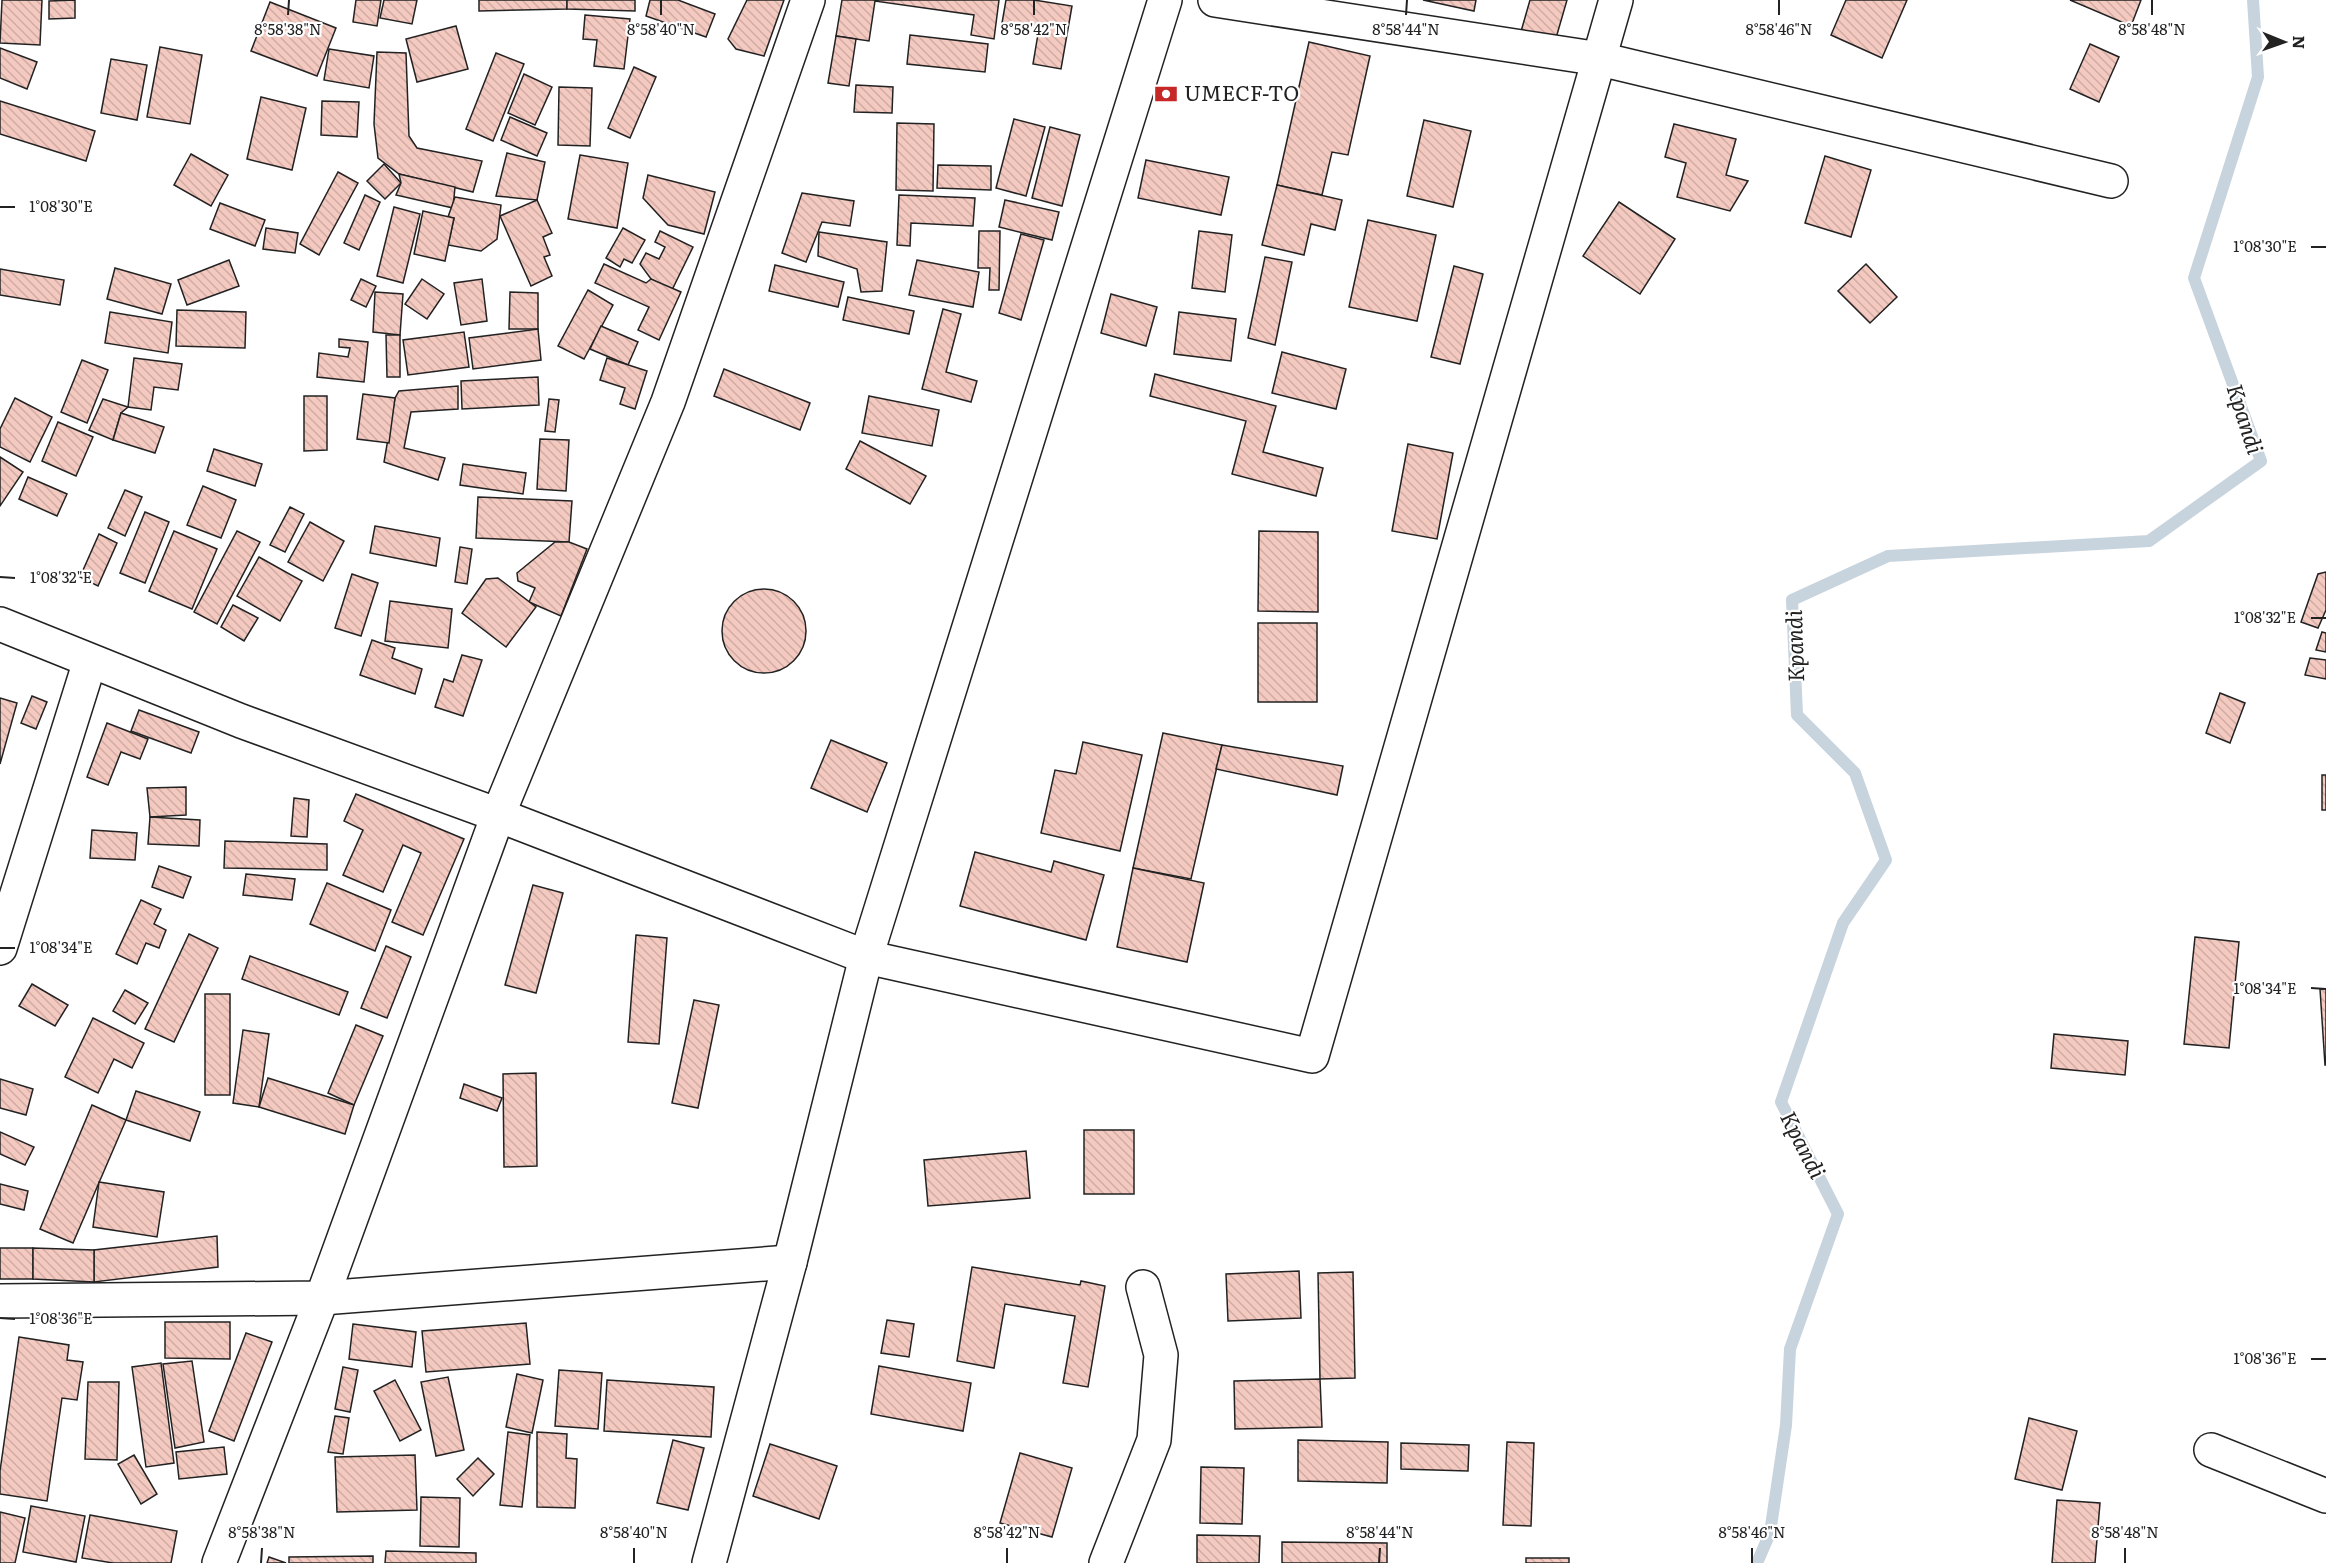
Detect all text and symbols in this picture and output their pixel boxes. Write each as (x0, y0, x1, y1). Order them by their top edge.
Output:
north arrow (2254, 12, 2314, 72)
text: 8°58'38"N (254, 17, 322, 40)
text: 8°58'40"N (627, 17, 695, 40)
text: 8°58'42"N (1001, 17, 1067, 40)
text: 8°58'44"N (1372, 17, 1440, 40)
text: 8°58'46"N (1745, 17, 1813, 40)
text: 8°58'48"N (2118, 17, 2186, 40)
text: N (2288, 35, 2312, 49)
place label: UMECF-TO (1184, 76, 1299, 107)
bank icon: UMECF-TO (1153, 81, 1179, 107)
text: 1°08'30"E (29, 194, 93, 217)
text: 1°08'30"E (2233, 234, 2297, 257)
water label: Kpandi (2220, 379, 2273, 458)
text: 1°08'32"E (30, 565, 92, 588)
text: 1°08'32"E (2234, 605, 2296, 628)
water label: Kpandi (1776, 609, 1811, 683)
text: 1°08'34"E (29, 935, 93, 958)
text: 1°08'34"E (2233, 976, 2297, 999)
water label: Kpandi (1773, 1105, 1836, 1184)
text: 1°08'36"E (29, 1306, 93, 1329)
text: 1°08'36"E (2233, 1346, 2297, 1369)
text: 8°58'38"N (228, 1520, 296, 1543)
text: 8°58'40"N (600, 1520, 668, 1543)
text: 8°58'42"N (974, 1520, 1040, 1543)
text: 8°58'44"N (1346, 1520, 1414, 1543)
text: 8°58'46"N (1718, 1520, 1786, 1543)
text: 8°58'48"N (2091, 1520, 2159, 1543)

